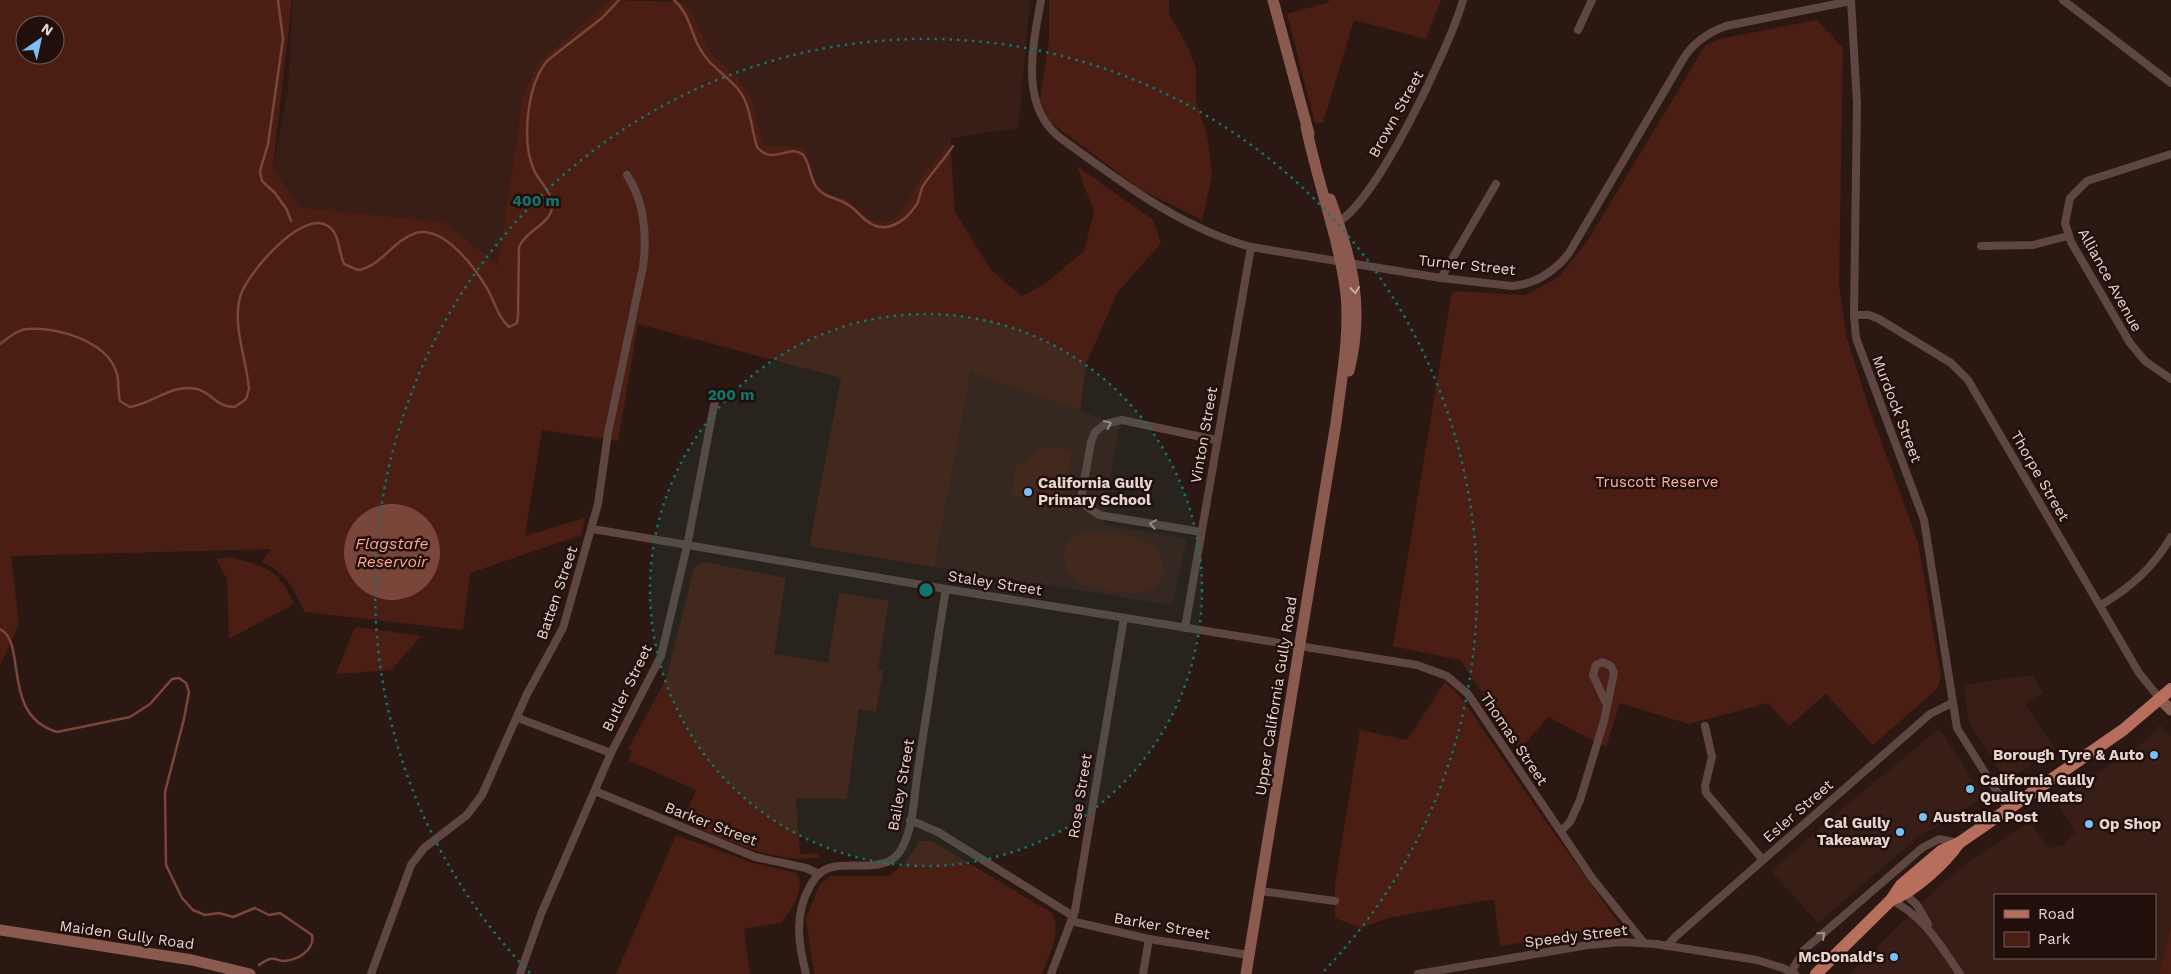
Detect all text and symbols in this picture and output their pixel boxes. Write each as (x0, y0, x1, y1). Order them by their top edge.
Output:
north arrow (15, 15, 65, 65)
text: N (38, 20, 56, 39)
street label: Brown Street (1365, 67, 1428, 161)
text: 400 m (512, 192, 560, 210)
street label: Alliance Avenue (2074, 225, 2146, 335)
street label: Turner Street (1418, 251, 1517, 279)
one-way arrow (1349, 286, 1360, 294)
street label: Murdock Street (1868, 353, 1926, 466)
street label: Vinton Street (1187, 385, 1221, 485)
text: 200 m (708, 386, 754, 404)
one-way arrow (1103, 420, 1112, 431)
street label: Thorpe Street (2007, 428, 2074, 525)
park label: Truscott Reserve (1596, 473, 1718, 491)
place label: California Gully Primary School (1038, 474, 1153, 509)
marker: California Gully Primary School (1022, 486, 1034, 498)
one-way arrow (1149, 519, 1157, 529)
water label: Flagstafe Reservoir (355, 534, 429, 571)
street label: Batten Street (533, 543, 582, 642)
street label: Staley Street (947, 567, 1044, 599)
centre of rings (917, 581, 935, 599)
street label: Upper California Gully Road (1251, 595, 1301, 797)
street label: Butler Street (598, 641, 656, 734)
street label: Thomas Street (1476, 689, 1552, 789)
street label: Bailey Street (884, 737, 918, 832)
place label: Borough Tyre & Auto (1993, 746, 2144, 764)
marker: Borough Tyre & Auto (2148, 749, 2160, 761)
street label: Rose Street (1064, 752, 1096, 840)
place label: California Gully Quality Meats (1980, 771, 2095, 806)
street label: Esler Street (1759, 775, 1837, 846)
marker: California Gully Quality Meats (1964, 783, 1976, 795)
street label: Barker Street (662, 798, 760, 850)
place label: AustralIa Post (1933, 808, 2038, 826)
marker: AustralIa Post (1917, 811, 1929, 823)
place label: Cal Gully Takeaway (1817, 814, 1891, 849)
place label: Op Shop (2099, 815, 2161, 833)
marker: Op Shop (2083, 818, 2095, 830)
marker: Cal Gully Takeaway (1894, 826, 1906, 838)
legend (1994, 894, 2156, 959)
text: Road (2038, 905, 2075, 923)
street label: Barker Street (1113, 909, 1212, 943)
street label: Maiden Gully Road (59, 917, 195, 953)
street label: Speedy Street (1524, 921, 1629, 951)
text: Park (2038, 930, 2071, 948)
one-way arrow (1816, 932, 1825, 941)
place label: McDonald's (1798, 948, 1884, 966)
marker: McDonald's (1888, 951, 1900, 963)

